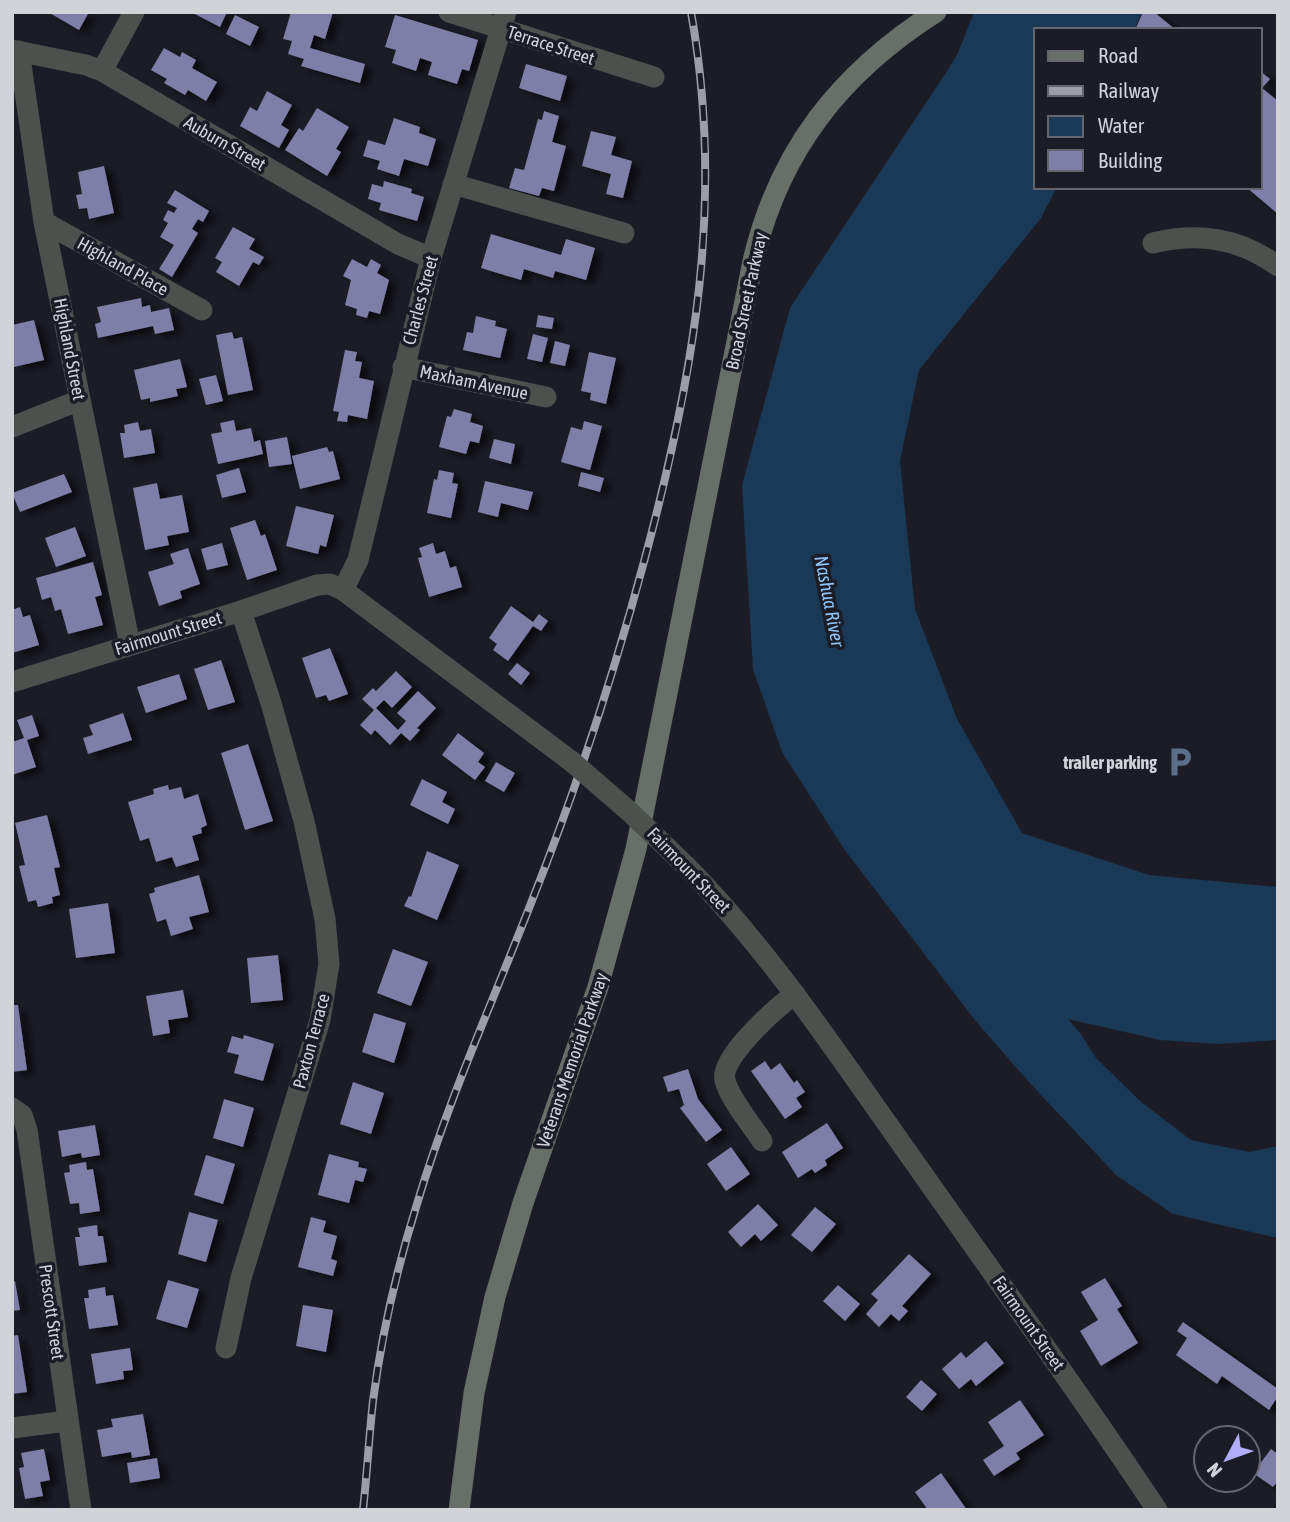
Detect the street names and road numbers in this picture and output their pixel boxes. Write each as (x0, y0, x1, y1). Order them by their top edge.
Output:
street label: Terrace Street (505, 21, 597, 69)
street label: Auburn Street (180, 111, 270, 175)
street label: Broad Street Parkway (721, 230, 771, 372)
street label: Highland Place (74, 232, 172, 300)
street label: Charles Street (398, 253, 442, 347)
street label: Highland Street (50, 296, 90, 402)
street label: Maxham Avenue (418, 360, 530, 404)
street label: Fairmount Street (112, 607, 224, 659)
street label: Fairmount Street (643, 823, 735, 917)
street label: Veterans Memorial Parkway (532, 970, 612, 1150)
street label: Paxton Terrace (288, 991, 334, 1091)
street label: Prescott Street (35, 1263, 69, 1361)
street label: Fairmount Street (989, 1272, 1069, 1374)

